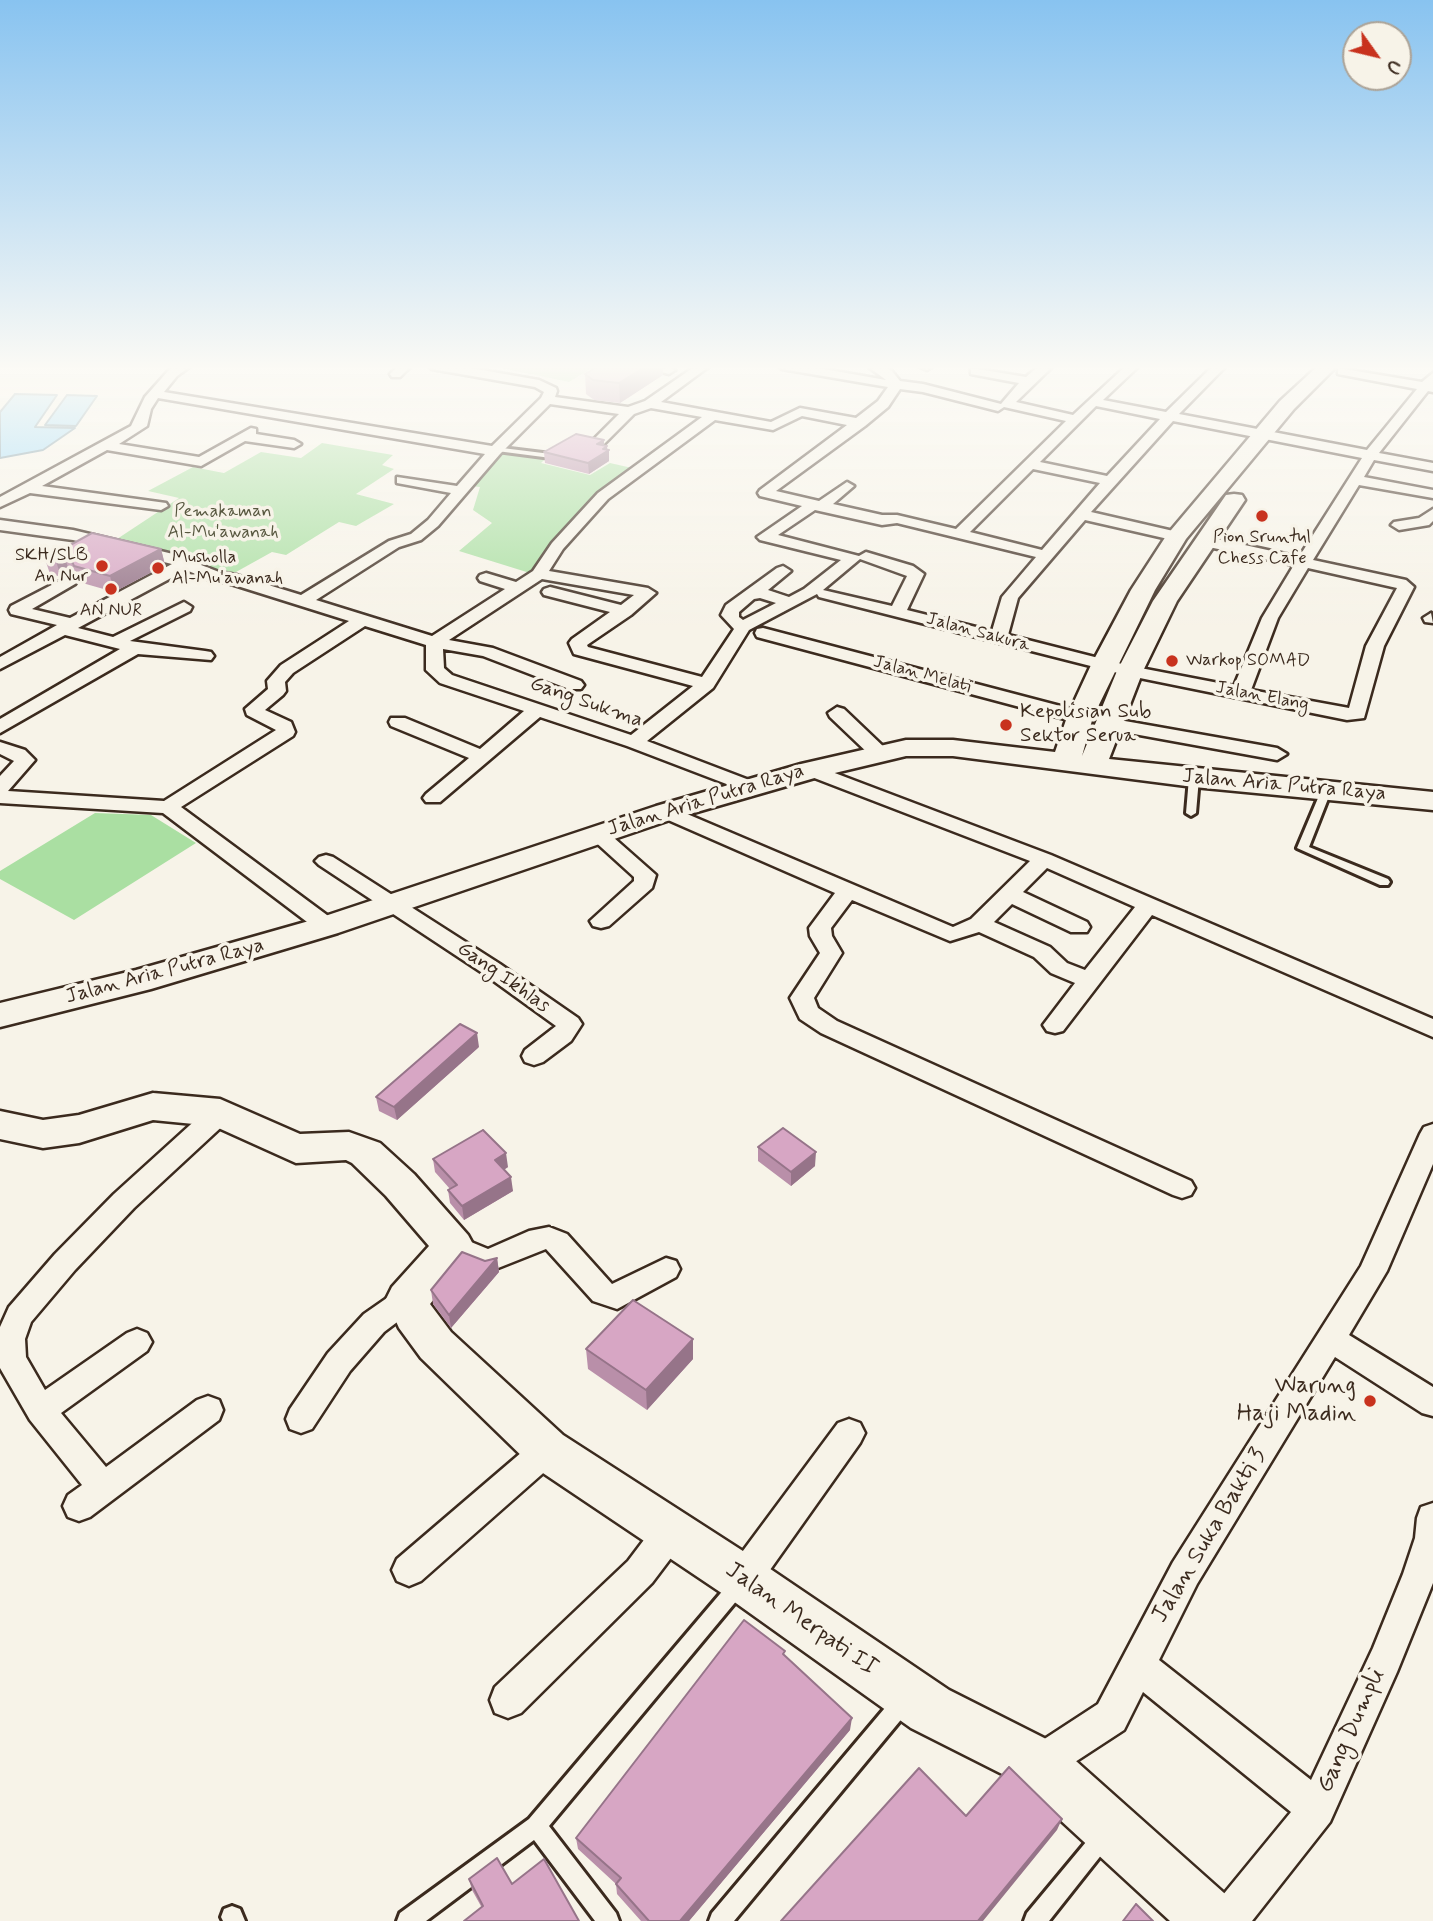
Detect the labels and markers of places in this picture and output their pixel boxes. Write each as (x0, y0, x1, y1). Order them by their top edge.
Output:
marker: Pion Sruntul Chess Cafe (1254, 508, 1270, 524)
place label: Pion Sruntul Chess Cafe (1213, 527, 1311, 570)
place label: SKH/SLB An Nur (15, 545, 88, 588)
place label: Musholla Al-Mu'awanah (172, 547, 283, 590)
marker: SKH/SLB An Nur (94, 558, 110, 574)
marker: Musholla Al-Mu'awanah (150, 560, 166, 576)
marker: AN NUR (103, 581, 119, 597)
place label: AN NUR (80, 600, 142, 622)
place label: Warkop SOMAD (1186, 650, 1310, 672)
marker: Warkop SOMAD (1164, 653, 1180, 669)
place label: Kepolisian Sub Sektor Serua (1020, 700, 1151, 750)
marker: Kepolisian Sub Sektor Serua (998, 717, 1014, 733)
place label: Warung Haji Madin (1237, 1373, 1356, 1429)
marker: Warung Haji Madin (1362, 1393, 1378, 1409)

